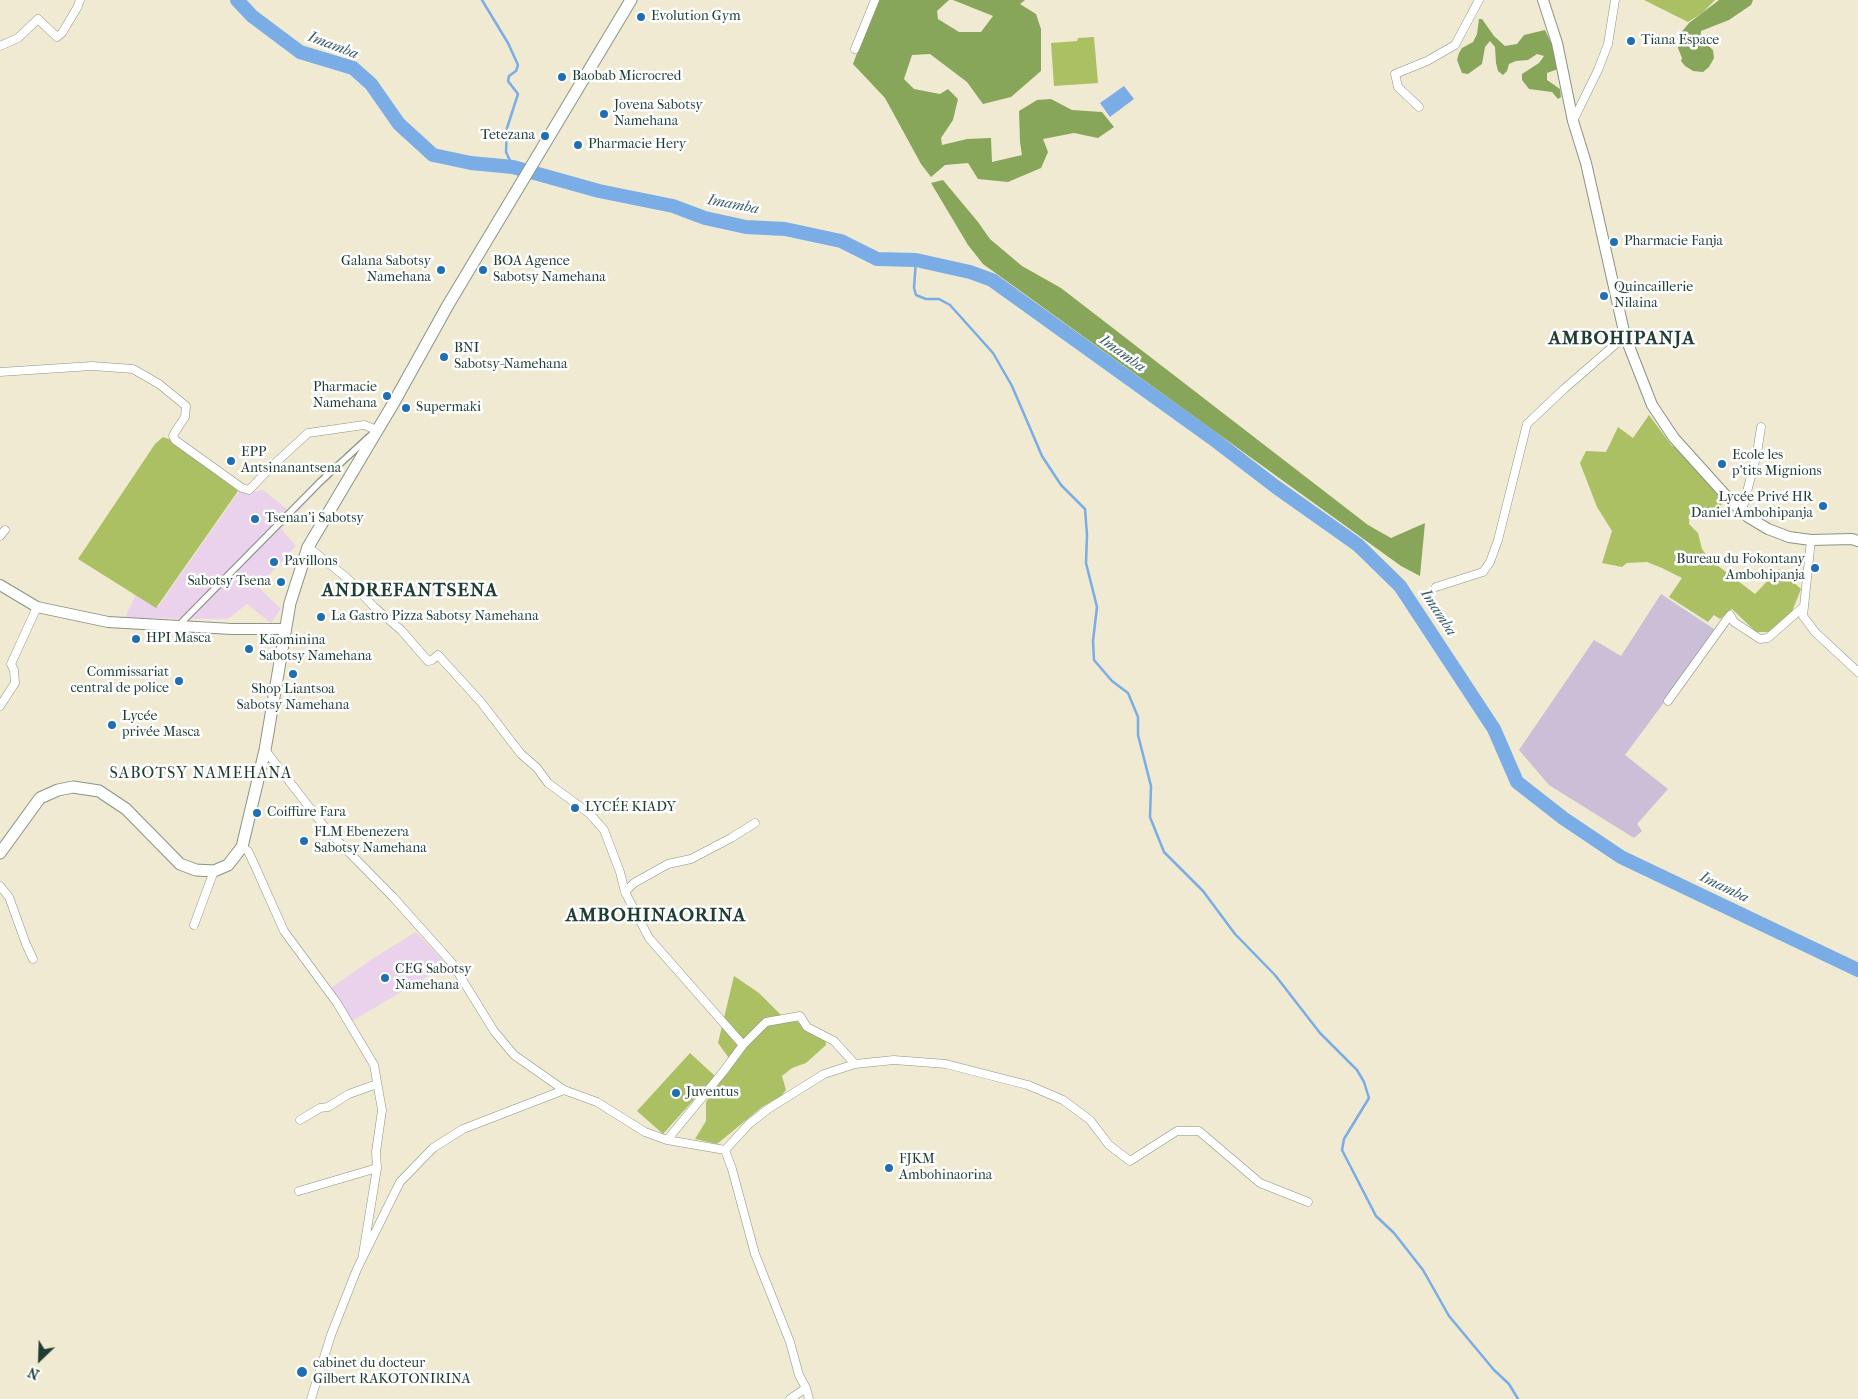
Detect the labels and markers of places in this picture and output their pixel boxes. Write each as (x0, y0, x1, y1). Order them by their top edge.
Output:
place label: Evolution Gym (651, 9, 741, 25)
marker: Evolution Gym (635, 11, 647, 23)
place label: Tiana Espace (1641, 33, 1719, 49)
marker: Tiana Espace (1625, 35, 1637, 47)
place label: Baobab Microcred (572, 69, 681, 85)
marker: Baobab Microcred (556, 71, 568, 83)
place label: Jovena Sabotsy Namehana (614, 98, 703, 130)
marker: Jovena Sabotsy Namehana (598, 108, 610, 120)
place label: Tetezana (481, 128, 535, 144)
marker: Tetezana (539, 130, 551, 142)
place label: Pharmacie Hery (588, 137, 686, 153)
marker: Pharmacie Hery (572, 139, 584, 151)
place label: Pharmacie Fanja (1624, 234, 1723, 250)
marker: Pharmacie Fanja (1608, 236, 1620, 248)
place label: Galana Sabotsy Namehana (341, 254, 431, 286)
place label: BOA Agence Sabotsy Namehana (493, 254, 606, 286)
marker: Galana Sabotsy Namehana (435, 264, 447, 276)
marker: BOA Agence Sabotsy Namehana (477, 264, 489, 276)
place label: Quincaillerie Nilaina (1614, 280, 1693, 312)
marker: Quincaillerie Nilaina (1598, 290, 1610, 302)
place label: BNI Sabotsy-Namehana (454, 341, 567, 374)
marker: BNI Sabotsy-Namehana (438, 351, 450, 363)
place label: Pharmacie Namehana (313, 380, 377, 412)
marker: Pharmacie Namehana (381, 390, 393, 402)
place label: Supermaki (416, 400, 481, 416)
marker: Supermaki (400, 402, 412, 414)
place label: EPP Antsinanantsena (241, 445, 341, 478)
place label: Ecole les p’tits Mignions (1732, 448, 1822, 481)
marker: EPP Antsinanantsena (225, 455, 237, 467)
marker: Ecole les p’tits Mignions (1716, 458, 1728, 470)
place label: Lycée Privé HR Daniel Ambohipanja (1691, 490, 1813, 522)
marker: Lycée Privé HR Daniel Ambohipanja (1817, 500, 1829, 512)
place label: Tsenan'i Sabotsy (265, 511, 364, 527)
marker: Tsenan'i Sabotsy (249, 513, 261, 525)
place label: Bureau du Fokontany Ambohipanja (1676, 552, 1805, 584)
place label: Pavillons (284, 554, 338, 570)
marker: Pavillons (268, 556, 280, 568)
marker: Bureau du Fokontany Ambohipanja (1809, 562, 1821, 574)
place label: Sabotsy Tsena (187, 574, 271, 590)
marker: Sabotsy Tsena (275, 576, 287, 588)
place label: La Gastro Pizza Sabotsy Namehana (331, 609, 539, 625)
marker: La Gastro Pizza Sabotsy Namehana (315, 611, 327, 623)
place label: HPI Masca (146, 631, 211, 647)
marker: HPI Masca (130, 633, 142, 645)
place label: Kaominina Sabotsy Namehana (259, 633, 372, 666)
marker: Kaominina Sabotsy Namehana (243, 643, 255, 655)
place label: Commissariat central de police (70, 665, 169, 698)
marker: Shop Liantsoa Sabotsy Namehana (287, 668, 299, 680)
marker: Commissariat central de police (173, 675, 185, 687)
place label: Shop Liantsoa Sabotsy Namehana (237, 682, 349, 714)
place label: Lycée privée Masca (122, 709, 200, 742)
marker: Lycée privée Masca (106, 719, 118, 731)
place label: LYCÉE KIADY (585, 800, 676, 816)
marker: LYCÉE KIADY (569, 802, 581, 814)
place label: Coiffure Fara (267, 805, 346, 821)
marker: Coiffure Fara (251, 807, 263, 819)
place label: FLM Ebenezera Sabotsy Namehana (314, 825, 427, 858)
marker: FLM Ebenezera Sabotsy Namehana (298, 835, 310, 847)
place label: CEG Sabotsy Namehana (395, 962, 471, 994)
marker: CEG Sabotsy Namehana (379, 972, 391, 984)
place label: Juventus (686, 1085, 739, 1101)
marker: Juventus (670, 1087, 682, 1099)
place label: FJKM Ambohinaorina (899, 1152, 992, 1184)
marker: FJKM Ambohinaorina (883, 1162, 895, 1174)
place label: cabinet du docteur Gilbert RAKOTONIRINA (313, 1356, 470, 1388)
marker: cabinet du docteur Gilbert RAKOTONIRINA (295, 1365, 309, 1379)

